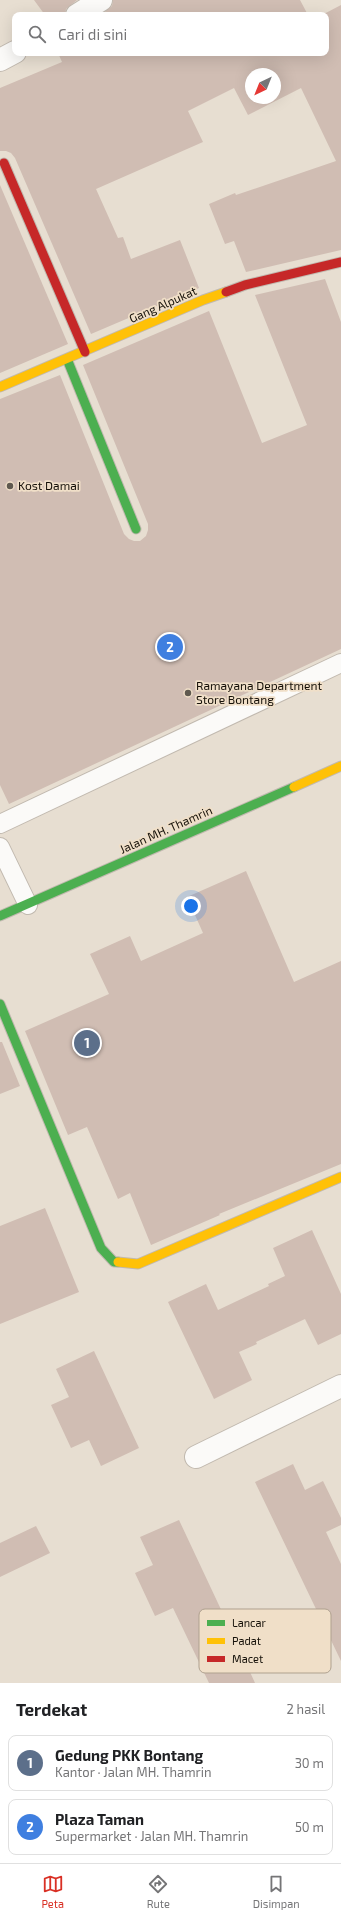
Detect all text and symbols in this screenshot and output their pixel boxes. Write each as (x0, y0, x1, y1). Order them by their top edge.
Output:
search box (12, 12, 329, 56)
icon: search (26, 23, 48, 45)
text: Cari di sini (58, 25, 127, 43)
north arrow (245, 68, 281, 104)
street label: Gang Alpukat (127, 283, 199, 325)
place label: Kost Damai (18, 478, 80, 492)
marker: Kost Damai (5, 481, 15, 491)
pin: 2 (157, 632, 183, 662)
place label: Ramayana Department Store Bontang (196, 678, 322, 706)
marker: Ramayana Department Store Bontang (183, 688, 193, 698)
street label: Jalan MH. Thamrin (117, 802, 214, 856)
your location (181, 896, 201, 916)
pin: 1 (74, 1028, 100, 1058)
legend (199, 1609, 331, 1673)
text: Lancar (232, 1616, 267, 1629)
text: Padat (232, 1634, 261, 1647)
text: Macet (232, 1652, 263, 1665)
text: Terdekat (16, 1699, 87, 1719)
text: 2 hasil (286, 1701, 325, 1717)
text: Gedung PKK Bontang (55, 1746, 203, 1764)
text: 1 (27, 1755, 33, 1771)
text: 30 m (295, 1755, 324, 1771)
text: Kantor · Jalan MH. Thamrin (55, 1764, 212, 1780)
text: Plaza Taman (55, 1810, 144, 1828)
text: 2 (26, 1819, 34, 1835)
text: 50 m (295, 1819, 324, 1835)
text: Supermarket · Jalan MH. Thamrin (55, 1828, 248, 1844)
tab: Peta (41, 1873, 64, 1910)
tab: Rute (147, 1873, 170, 1910)
tab: Disimpan (253, 1873, 300, 1910)

